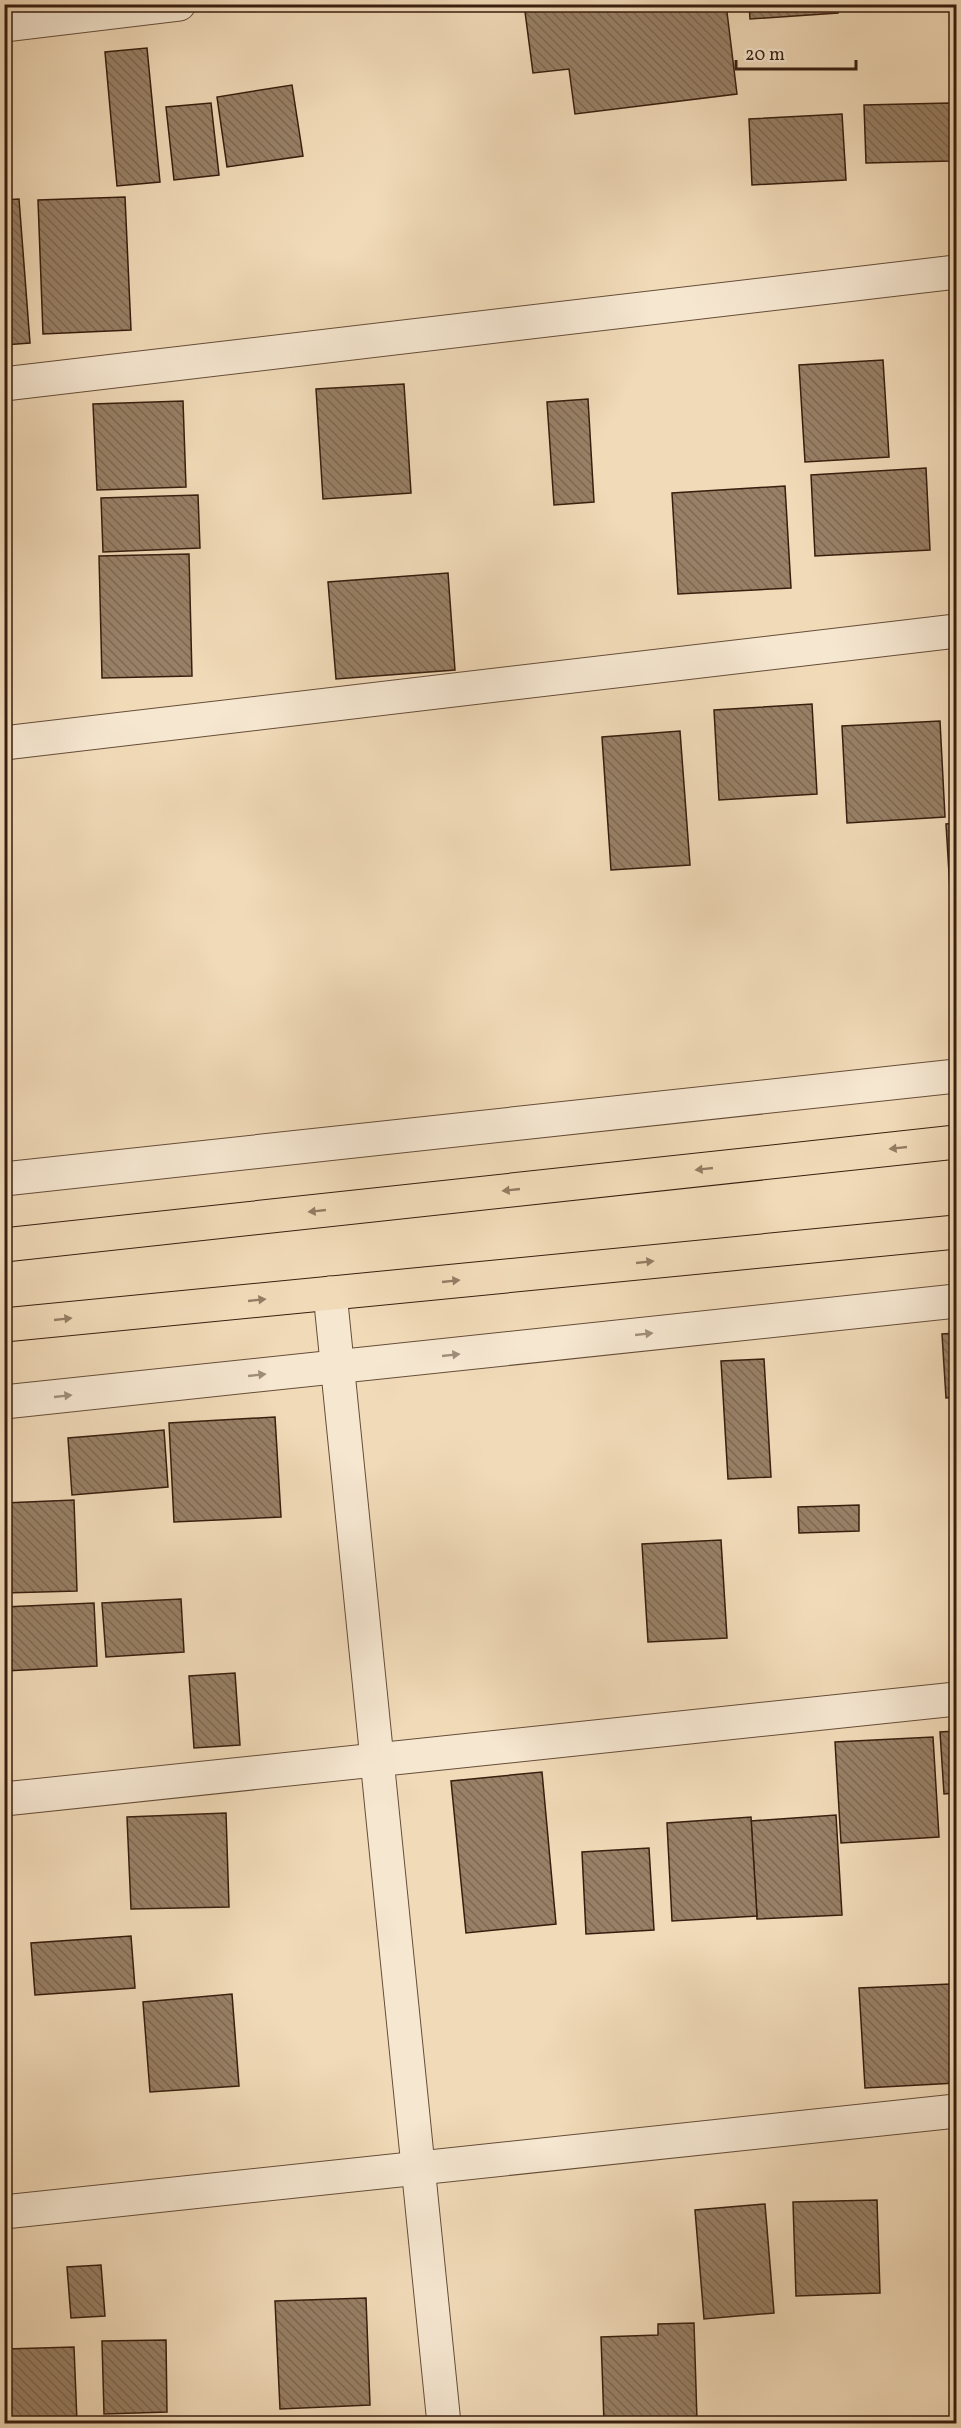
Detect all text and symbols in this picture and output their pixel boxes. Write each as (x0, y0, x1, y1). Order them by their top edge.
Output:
scale bar (736, 33, 856, 71)
text: 20 m (745, 43, 785, 68)
one-way arrow (889, 1144, 908, 1153)
one-way arrow (695, 1165, 714, 1174)
one-way arrow (501, 1186, 520, 1195)
one-way arrow (307, 1206, 326, 1216)
one-way arrow (635, 1257, 654, 1267)
one-way arrow (441, 1276, 460, 1286)
one-way arrow (247, 1295, 266, 1305)
one-way arrow (53, 1314, 72, 1324)
one-way arrow (635, 1329, 654, 1339)
one-way arrow (441, 1350, 460, 1360)
one-way arrow (247, 1370, 266, 1380)
one-way arrow (53, 1391, 72, 1400)

